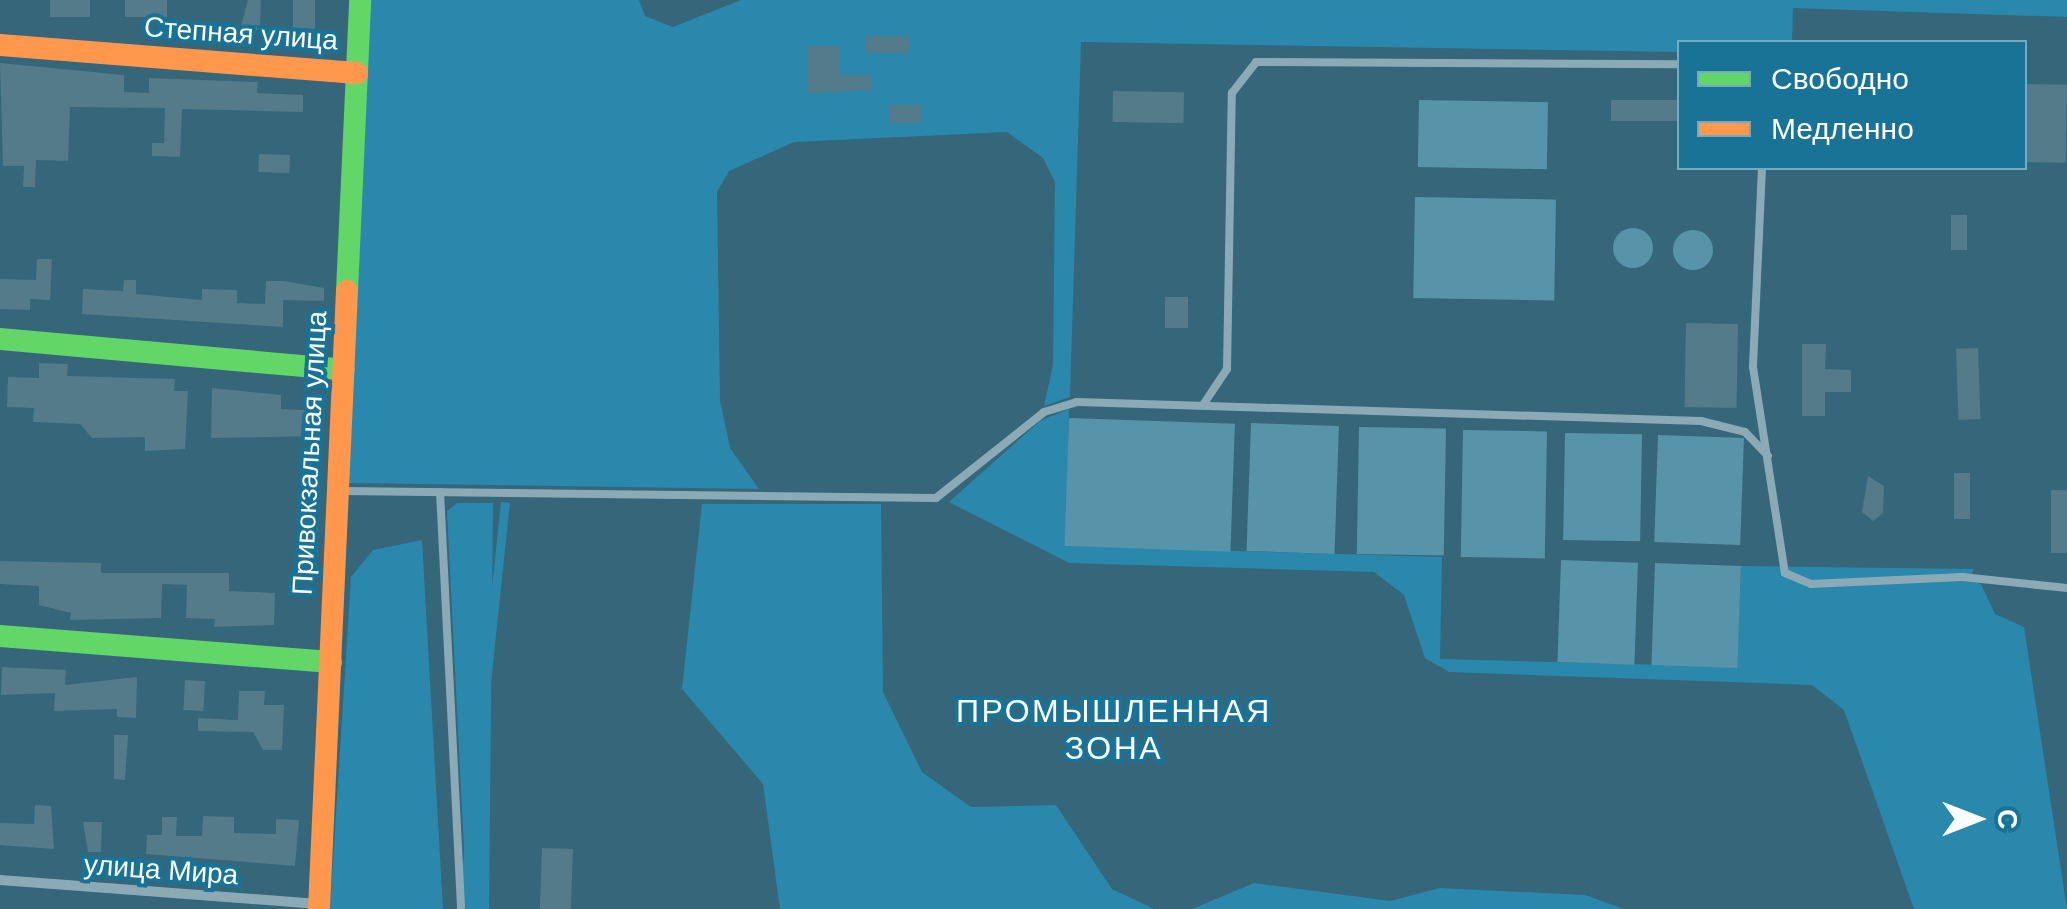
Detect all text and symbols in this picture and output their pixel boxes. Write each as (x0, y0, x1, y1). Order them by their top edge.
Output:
street label: Степная улица (143, 10, 339, 58)
legend (1677, 40, 2027, 170)
text: Свободно (1771, 62, 1909, 95)
text: Медленно (1771, 112, 1914, 145)
street label: Привокзальная улица (286, 310, 334, 596)
district label: ПРОМЫШЛЕННАЯ ЗОНА (956, 693, 1272, 768)
north arrow (1927, 769, 2027, 869)
text: С (1992, 809, 2023, 829)
street label: улица Мира (83, 848, 239, 892)

